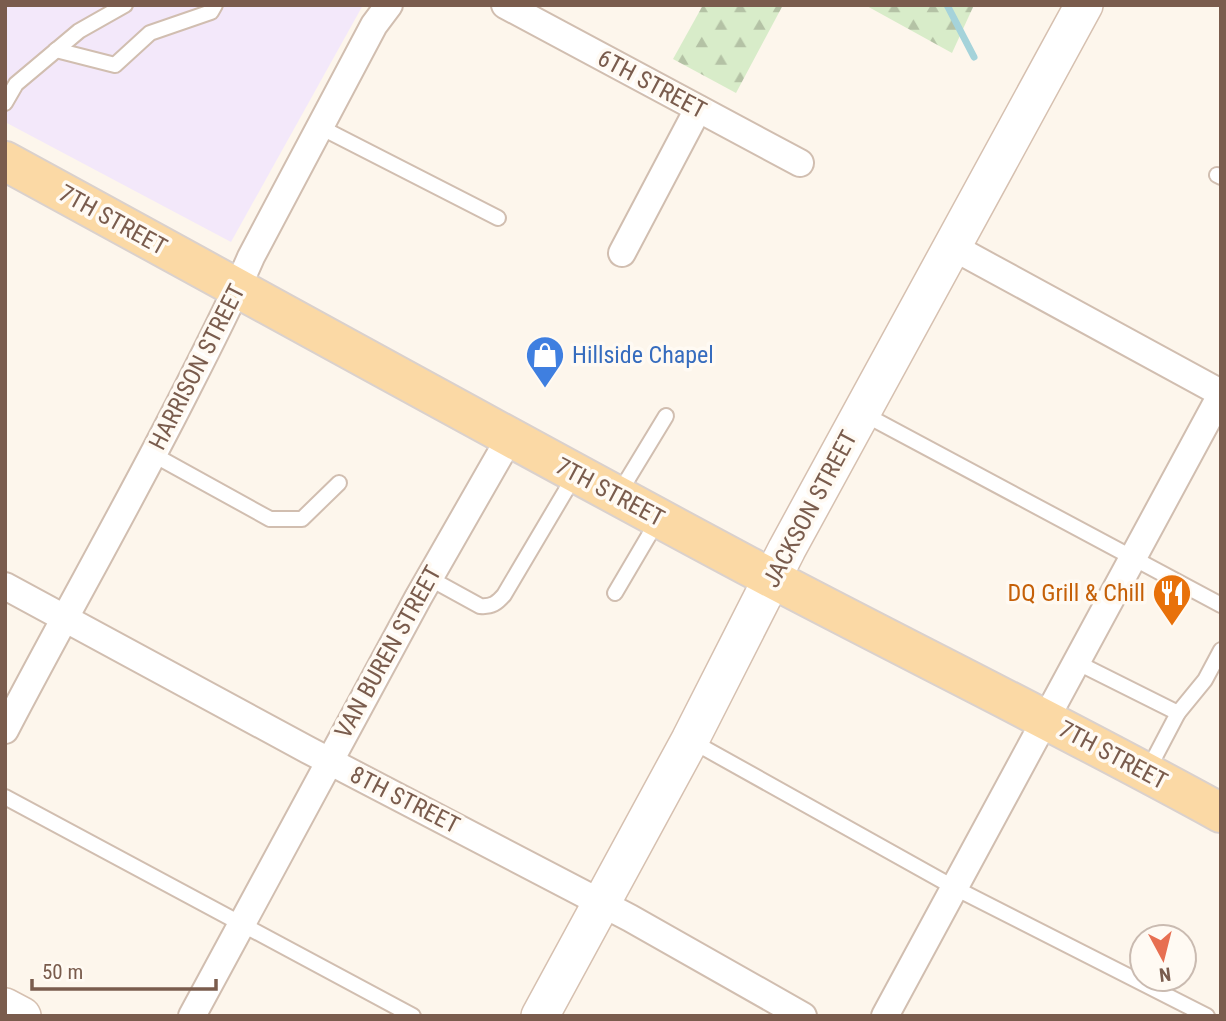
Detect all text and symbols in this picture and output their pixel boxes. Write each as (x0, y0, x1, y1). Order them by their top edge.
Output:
street label: 6TH STREET (593, 44, 711, 124)
street label: 7TH STREET (54, 179, 172, 261)
street label: HARRISON STREET (143, 280, 251, 454)
shop icon: Hillside Chapel (524, 334, 566, 389)
place label: Hillside Chapel (572, 341, 714, 369)
street label: JACKSON STREET (757, 426, 863, 592)
street label: 7TH STREET (551, 452, 669, 532)
street label: VAN BUREN STREET (329, 561, 447, 743)
restaurant icon: DQ Grill & Chill (1151, 572, 1193, 627)
place label: DQ Grill & Chill (1008, 579, 1145, 607)
street label: 7TH STREET (1054, 715, 1172, 795)
street label: 8TH STREET (346, 761, 464, 839)
north arrow (1128, 923, 1198, 993)
scale bar (32, 948, 215, 992)
text: 50 m (42, 960, 83, 984)
text: N (1158, 962, 1172, 987)

